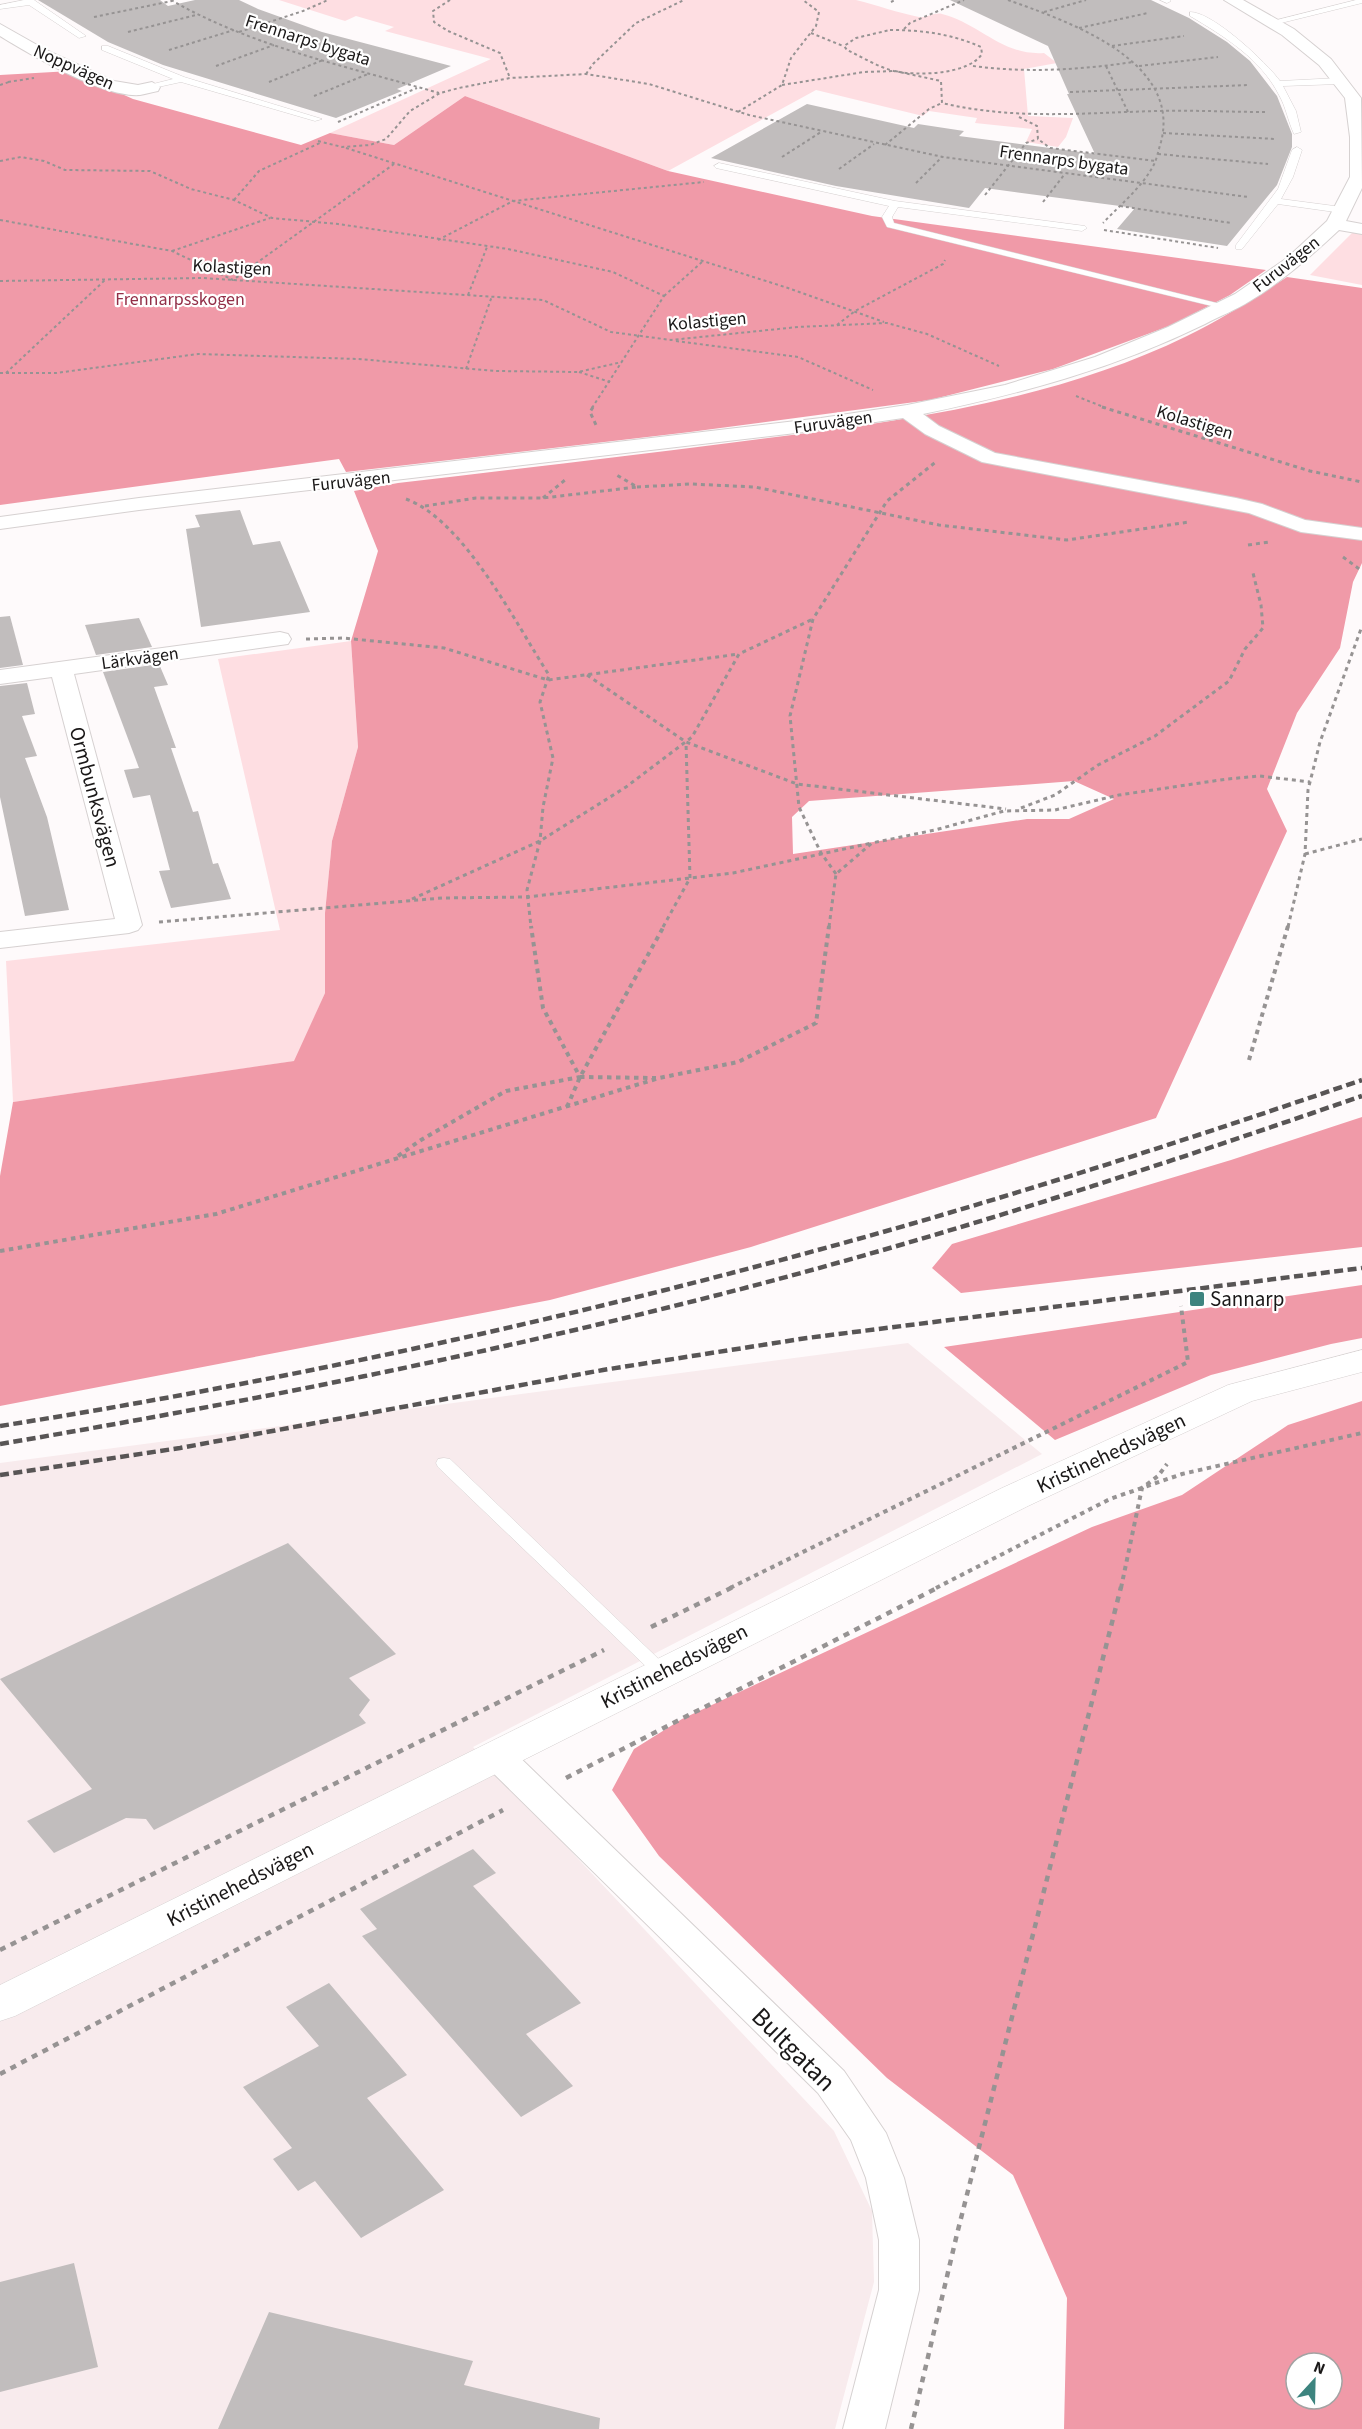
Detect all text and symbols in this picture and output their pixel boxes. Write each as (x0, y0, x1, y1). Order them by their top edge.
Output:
street label: Frennarps bygata (242, 8, 374, 72)
street label: Noppvägen (29, 39, 118, 96)
street label: Frennarps bygata (998, 139, 1130, 182)
street label: Furuvägen (1247, 230, 1325, 299)
street label: Kolastigen (192, 253, 272, 282)
park label: Frennarpsskogen (115, 287, 245, 312)
street label: Kolastigen (667, 306, 747, 337)
street label: Kolastigen (1153, 399, 1236, 446)
street label: Furuvägen (792, 405, 874, 440)
street label: Furuvägen (310, 465, 392, 498)
street label: Lärkvägen (100, 641, 180, 676)
street label: Ormbunksvägen (62, 723, 128, 871)
place label: Sannarp (1210, 1284, 1284, 1314)
marker: Sannarp (1188, 1290, 1206, 1308)
street label: Kristinehedsvägen (1031, 1405, 1191, 1501)
street label: Kristinehedsvägen (595, 1616, 753, 1716)
street label: Kristinehedsvägen (161, 1834, 319, 1934)
street label: Bultgatan (743, 1999, 844, 2100)
north arrow (1284, 2351, 1344, 2411)
text: N (1310, 2356, 1328, 2380)

